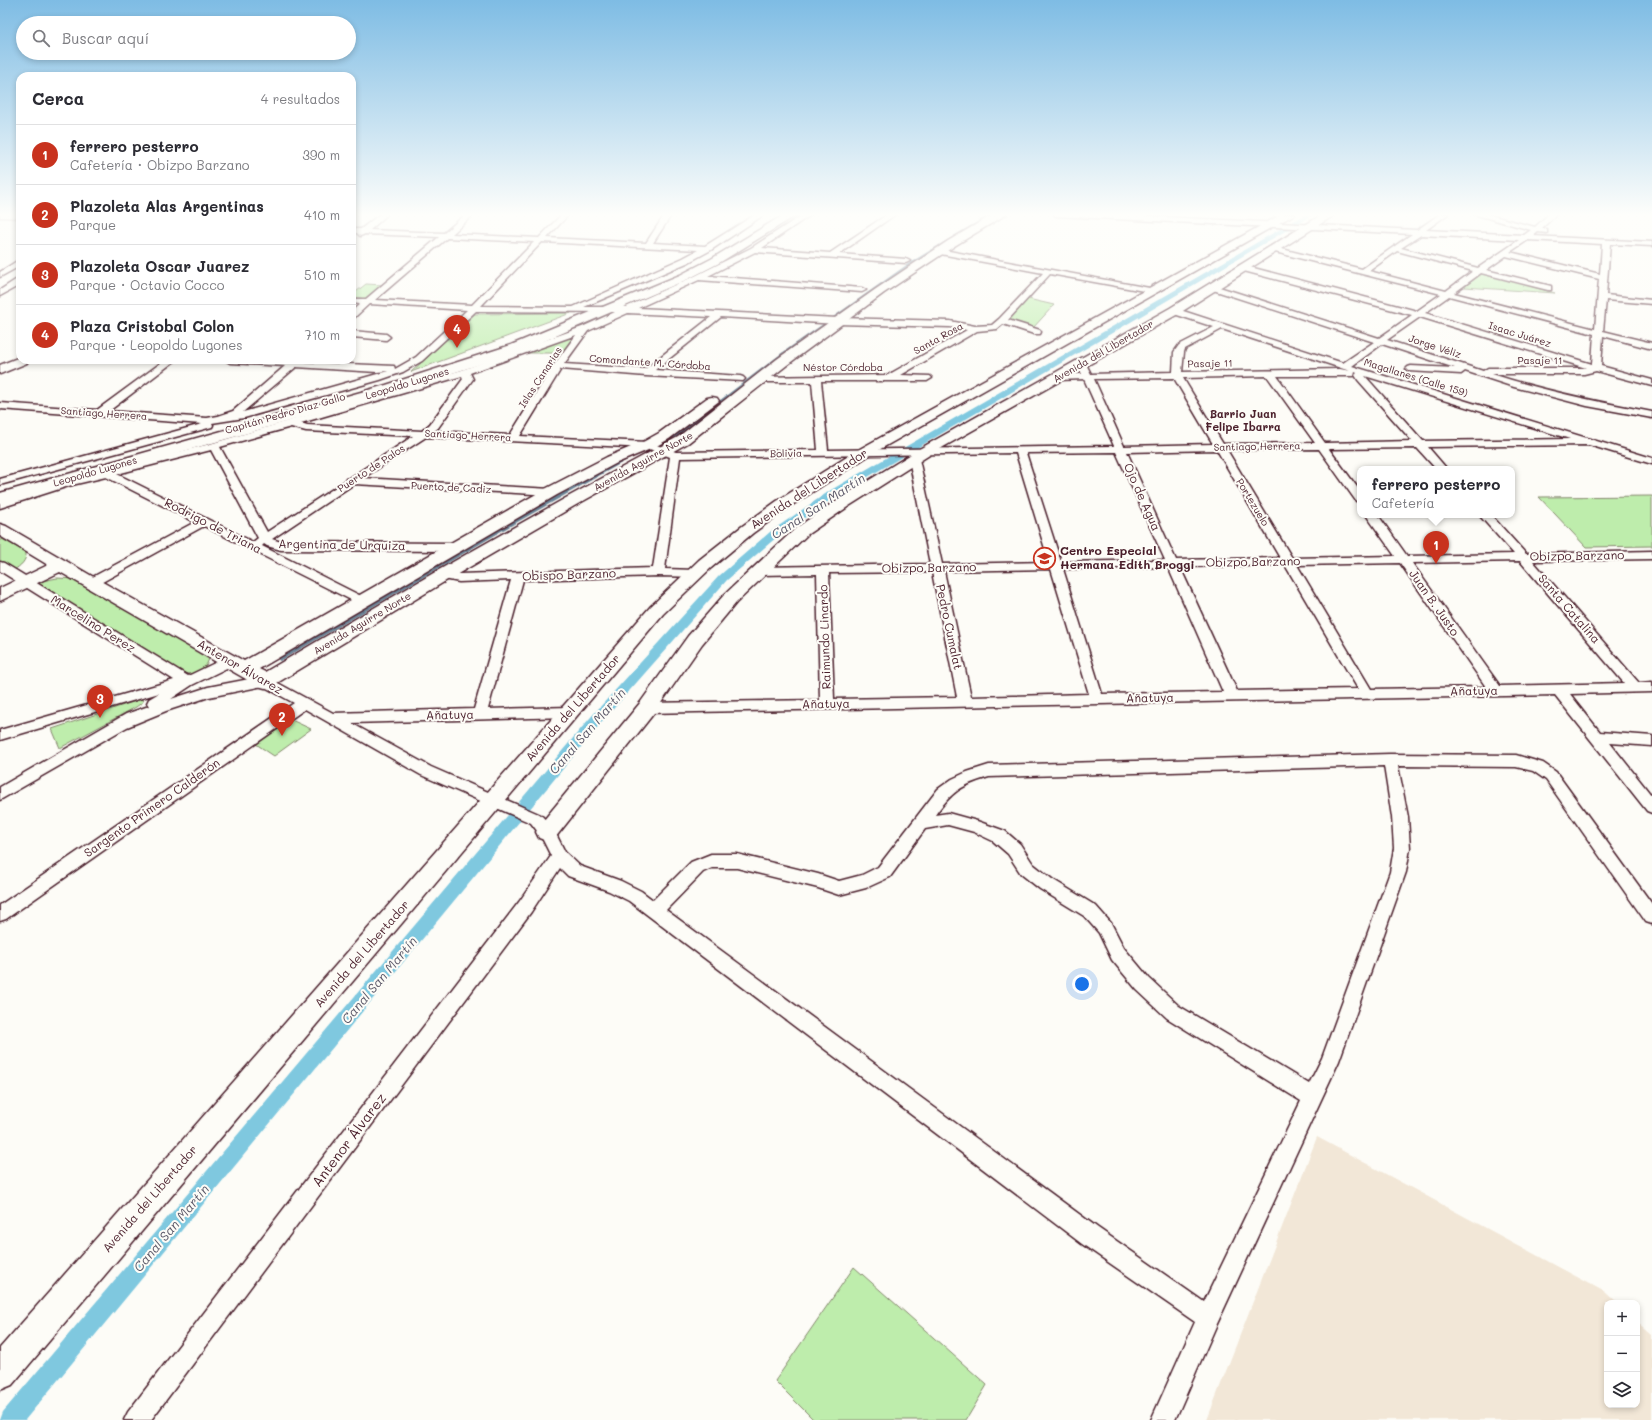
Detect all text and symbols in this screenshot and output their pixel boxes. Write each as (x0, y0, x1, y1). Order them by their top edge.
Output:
search box (16, 16, 356, 60)
icon: search (30, 27, 52, 49)
text: Buscar aquí (62, 28, 149, 48)
text: Cerca (32, 87, 84, 109)
text: 4 resultados (261, 90, 340, 107)
text: ferrero pesterro (70, 136, 199, 156)
text: 1 (42, 146, 48, 163)
text: 390 m (302, 146, 340, 163)
text: Cafetería · Obizpo Barzano (70, 156, 250, 173)
text: Plazoleta Alas Argentinas (70, 196, 264, 216)
text: 2 (41, 206, 49, 223)
text: 410 m (304, 206, 340, 223)
text: Parque (70, 216, 116, 233)
text: Plazoleta Oscar Juarez (70, 256, 249, 276)
text: 3 (41, 266, 49, 283)
text: 510 m (304, 266, 340, 283)
text: Parque · Octavio Cocco (70, 276, 225, 293)
pin: 4 (444, 315, 470, 348)
text: Plaza Cristobal Colon (70, 316, 234, 336)
street label: Avenida del Libertador (1050, 316, 1156, 386)
street label: Isaac Juárez (1487, 318, 1553, 350)
street label: Santa Rosa (911, 319, 965, 357)
text: 4 (41, 326, 49, 343)
text: 710 m (304, 326, 340, 343)
street label: Jorge Véliz (1407, 331, 1464, 361)
text: Parque · Leopoldo Lugones (70, 336, 243, 353)
street label: Islas Canarias (515, 344, 565, 410)
street label: Comandante M. Córdoba (589, 351, 711, 373)
street label: Pasaje 11 (1517, 353, 1563, 367)
street label: Magallanes (Calle 159) (1362, 355, 1470, 399)
street label: Pasaje 11 (1187, 356, 1233, 370)
street label: Néstor Córdoba (803, 360, 883, 374)
street label: Leopoldo Lugones (364, 364, 451, 402)
street label: Capitán Pedro Díaz Gallo (223, 389, 347, 437)
street label: Santiago Herrera (60, 403, 148, 423)
district label: Barrio Juan Felipe Ibarra (1205, 406, 1281, 434)
street label: Santiago Herrera (424, 426, 512, 444)
street label: Avenida Aguirre Norte (591, 428, 695, 494)
street label: Santiago Herrera (1213, 438, 1301, 454)
street label: Puerto de Palos (335, 441, 408, 495)
street label: Avenida del Libertador (747, 444, 870, 532)
street label: Bolivia (770, 446, 802, 460)
street label: Leopoldo Lugones (51, 452, 139, 490)
street label: Ojo de Agua (1121, 460, 1165, 533)
popup (1357, 466, 1515, 518)
water label: Canal San Martín (767, 469, 868, 542)
text: ferrero pesterro (1372, 474, 1500, 494)
street label: Portezuelo (1233, 476, 1273, 529)
street label: Puerto de Cadiz (410, 478, 492, 496)
street label: Rodrigo de Triana (162, 494, 265, 557)
text: Cafetería (1372, 494, 1435, 511)
pin: 1 (1423, 531, 1449, 564)
street label: Argentina de Urquiza (278, 535, 406, 553)
place label: Centro Especial Hermana Edith Broggi (1060, 542, 1194, 572)
school or university icon: Centro Especial Hermana Edith Broggi (1031, 545, 1057, 571)
street label: Obizpo Barzano (1529, 546, 1624, 564)
street label: Obizpo Barzano (1205, 552, 1300, 570)
street label: Obizpo Barzano (881, 558, 976, 576)
street label: Obispo Barzano (522, 564, 616, 584)
street label: Juan B. Justo (1406, 566, 1464, 639)
street label: Santa Catalina (1535, 570, 1604, 646)
street label: Pedro Cumalat (933, 582, 967, 671)
street label: Raimundo Linardo (814, 584, 834, 690)
street label: Avenida Aguirre Norte (311, 588, 413, 658)
street label: Marcelino Perez (48, 591, 139, 656)
street label: Antenor Álvarez (195, 635, 287, 697)
street label: Avenida del Libertador (521, 651, 623, 764)
street label: Añatuya (1450, 682, 1498, 698)
water label: Canal San Martín (544, 684, 629, 777)
pin: 3 (87, 685, 113, 718)
street label: Añatuya (1126, 689, 1174, 705)
street label: Añatuya (802, 695, 850, 711)
pin: 2 (269, 703, 295, 736)
street label: Añatuya (426, 706, 474, 722)
street label: Sargento Primero Calderón (80, 754, 223, 860)
street label: Avenida del Libertador (310, 897, 412, 1010)
water label: Canal San Martín (337, 933, 420, 1027)
your location (1072, 974, 1092, 994)
street label: Antenor Álvarez (307, 1089, 390, 1190)
street label: Avenida del Libertador (98, 1142, 200, 1255)
water label: Canal San Martín (129, 1181, 212, 1275)
map controls (1604, 1300, 1640, 1408)
button: + (1604, 1300, 1640, 1336)
button: − (1604, 1336, 1640, 1372)
button: layers (1604, 1372, 1640, 1408)

